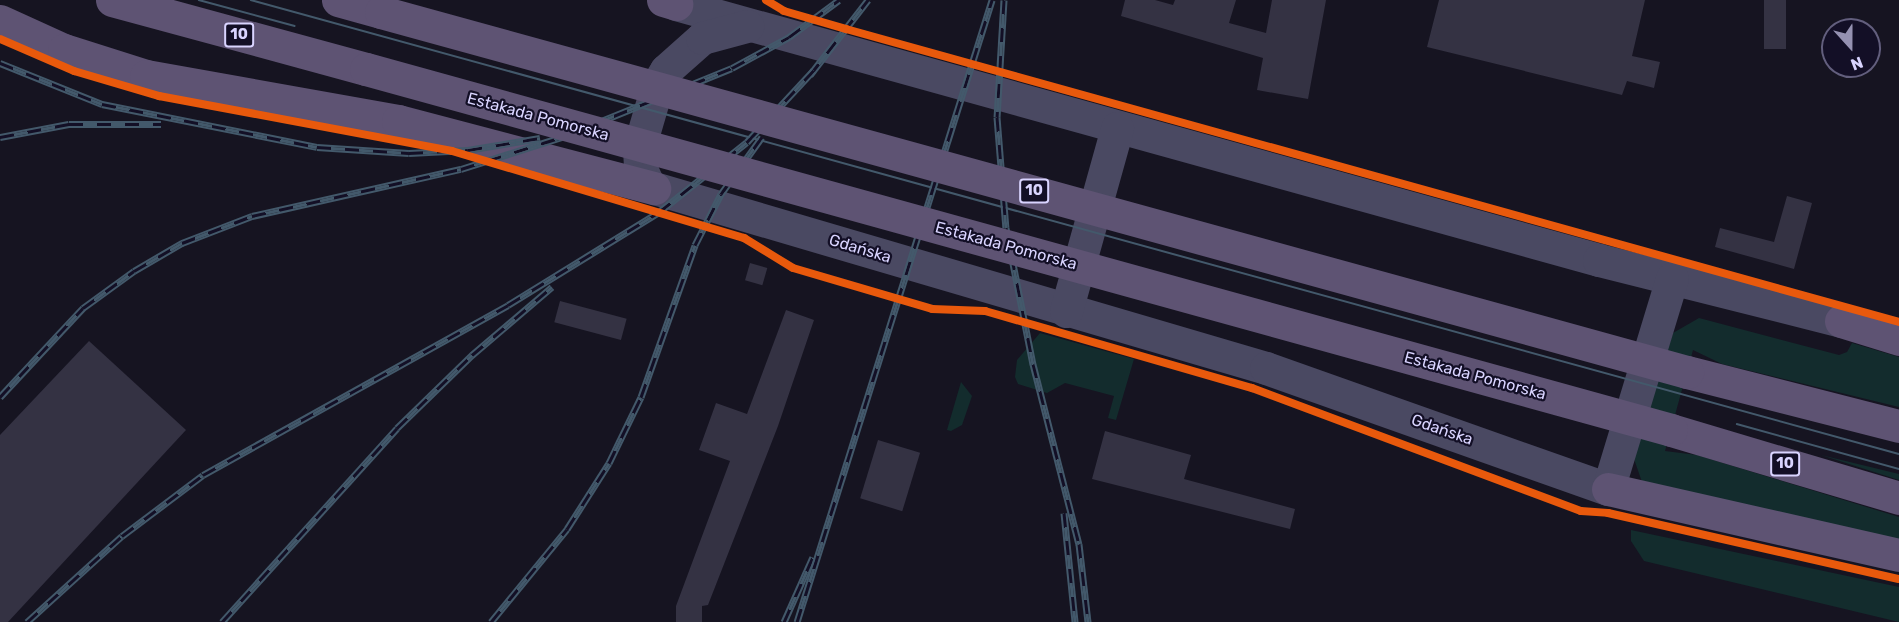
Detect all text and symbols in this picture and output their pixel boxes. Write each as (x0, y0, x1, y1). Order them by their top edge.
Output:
north arrow (1821, 18, 1881, 78)
road number: 10 (224, 23, 254, 47)
text: N (1848, 52, 1866, 74)
street label: Estakada Pomorska (465, 89, 611, 145)
road number: 10 (1019, 179, 1049, 203)
street label: Estakada Pomorska (933, 218, 1079, 274)
street label: Gdańska (827, 230, 893, 268)
street label: Estakada Pomorska (1402, 348, 1548, 404)
street label: Gdańska (1409, 411, 1475, 449)
road number: 10 (1770, 452, 1800, 476)

